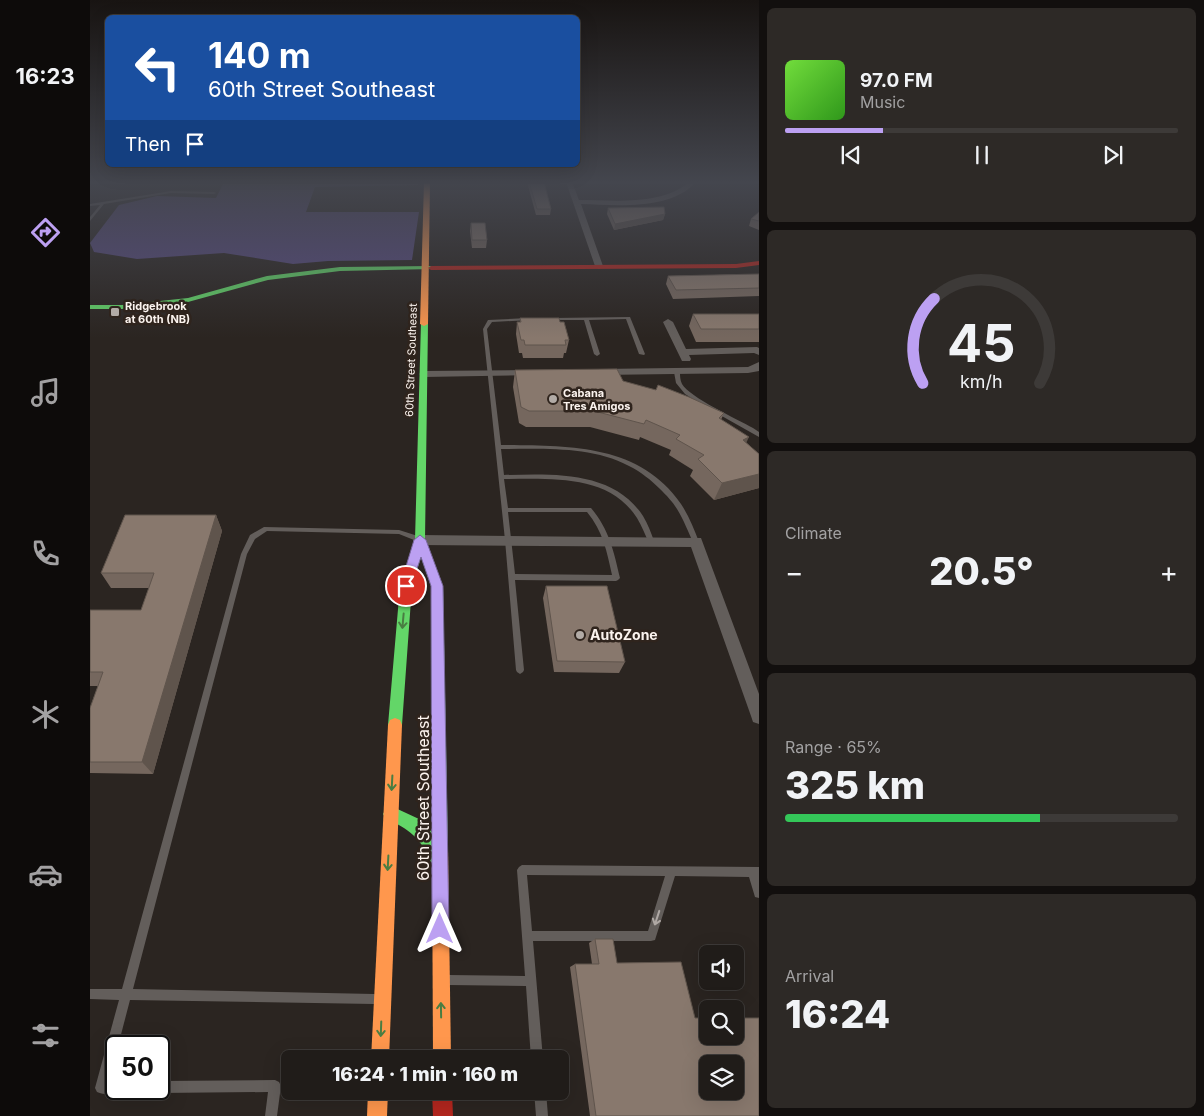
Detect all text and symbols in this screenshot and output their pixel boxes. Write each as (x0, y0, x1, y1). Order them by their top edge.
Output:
text: 140 m (208, 34, 311, 76)
icon: left (125, 35, 190, 100)
text: 16:23 (15, 63, 75, 89)
text: 97.0 FM (860, 69, 933, 92)
text: 60th Street Southeast (208, 76, 435, 102)
text: Music (860, 92, 905, 112)
icon: arrive (181, 130, 209, 158)
text: Then (125, 133, 171, 156)
icon: previous (837, 141, 865, 169)
icon: pause (968, 141, 996, 169)
icon: next (1099, 141, 1127, 169)
icon: directions (28, 215, 63, 250)
place label: Ridgebrook at 60th (NB) (125, 299, 190, 326)
street label: 60th Street Southeast (402, 303, 420, 417)
marker: Ridgebrook at 60th (NB) (109, 306, 121, 318)
text: 45 (947, 312, 1016, 375)
text: km/h (960, 371, 1003, 392)
icon: music (28, 375, 63, 410)
place label: Cabana Tres Amigos (563, 386, 630, 413)
marker: Cabana Tres Amigos (547, 393, 559, 405)
text: Climate (785, 523, 842, 543)
icon: phone (28, 536, 63, 571)
text: 20.5° (929, 548, 1034, 594)
text: − (785, 555, 804, 589)
text: + (1159, 555, 1178, 589)
pin (385, 565, 427, 607)
icon: arrive (392, 572, 420, 600)
one-way arrow (398, 613, 408, 629)
place label: AutoZone (590, 626, 658, 643)
marker: AutoZone (574, 629, 586, 641)
icon: climate (28, 697, 63, 732)
street label: 60th Street Southeast (413, 715, 433, 881)
text: Range · 65% (785, 737, 882, 757)
text: 325 km (785, 762, 925, 808)
one-way arrow (387, 775, 397, 791)
one-way arrow (384, 854, 393, 870)
icon: car (28, 857, 63, 892)
position arrow (413, 902, 465, 954)
one-way arrow (652, 909, 661, 925)
map controls (699, 945, 744, 1100)
button: sound (699, 945, 744, 990)
text: Arrival (785, 966, 834, 986)
text: 16:24 (785, 991, 890, 1037)
button: search (699, 1000, 744, 1045)
one-way arrow (436, 1002, 446, 1018)
icon: filters (28, 1018, 63, 1053)
one-way arrow (376, 1020, 386, 1037)
speed limit sign: 50 (105, 1035, 170, 1100)
button: layers (699, 1055, 744, 1100)
text: 16:24 · 1 min · 160 m (332, 1063, 518, 1086)

